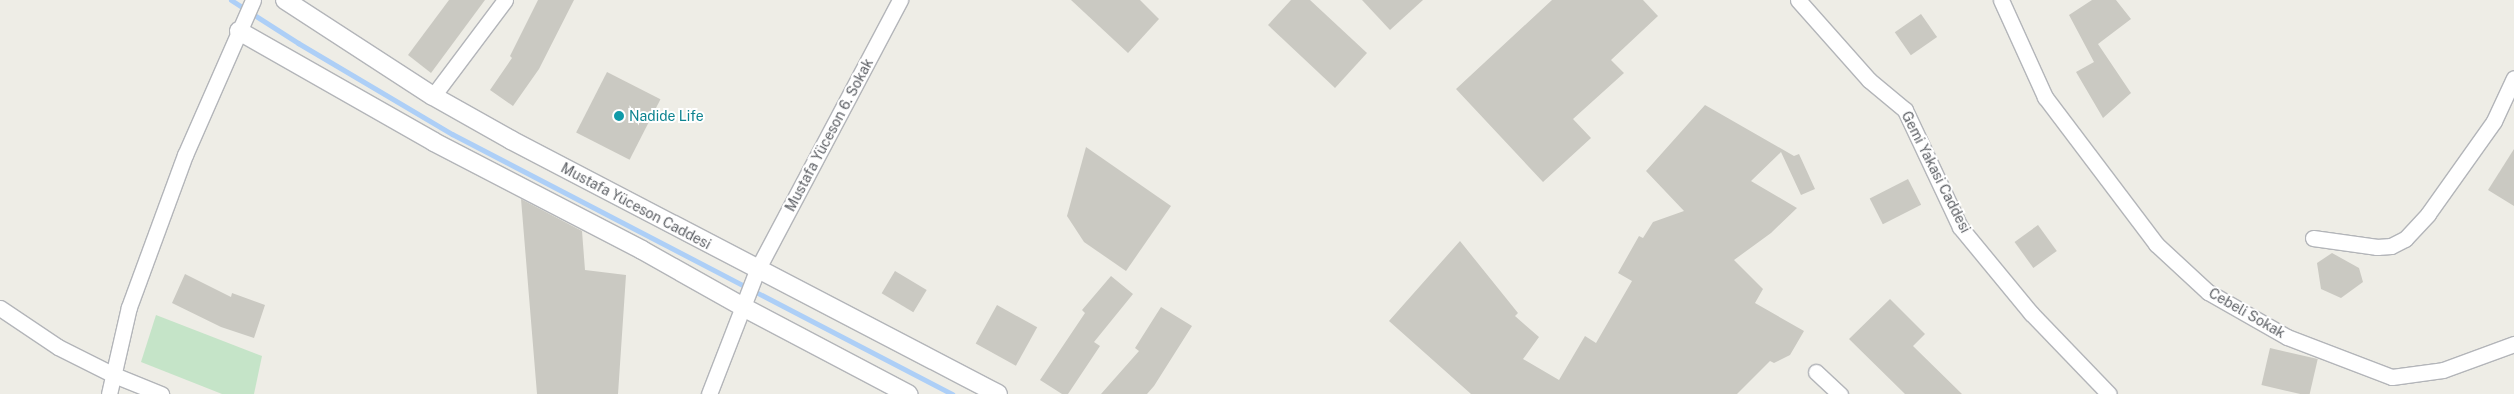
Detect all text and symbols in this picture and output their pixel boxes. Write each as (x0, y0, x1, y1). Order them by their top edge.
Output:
street label: Mustafa Yüceson 6. Sokak (781, 56, 877, 214)
place label: Nadide Life (629, 108, 704, 124)
street label: Gemi Yakasi Caddesi (1898, 108, 1974, 236)
marker: Nadide Life (613, 110, 625, 122)
street label: Mustafa Yüceson Caddesi (558, 159, 714, 253)
street label: Cebeli Sokak (2206, 284, 2288, 342)

